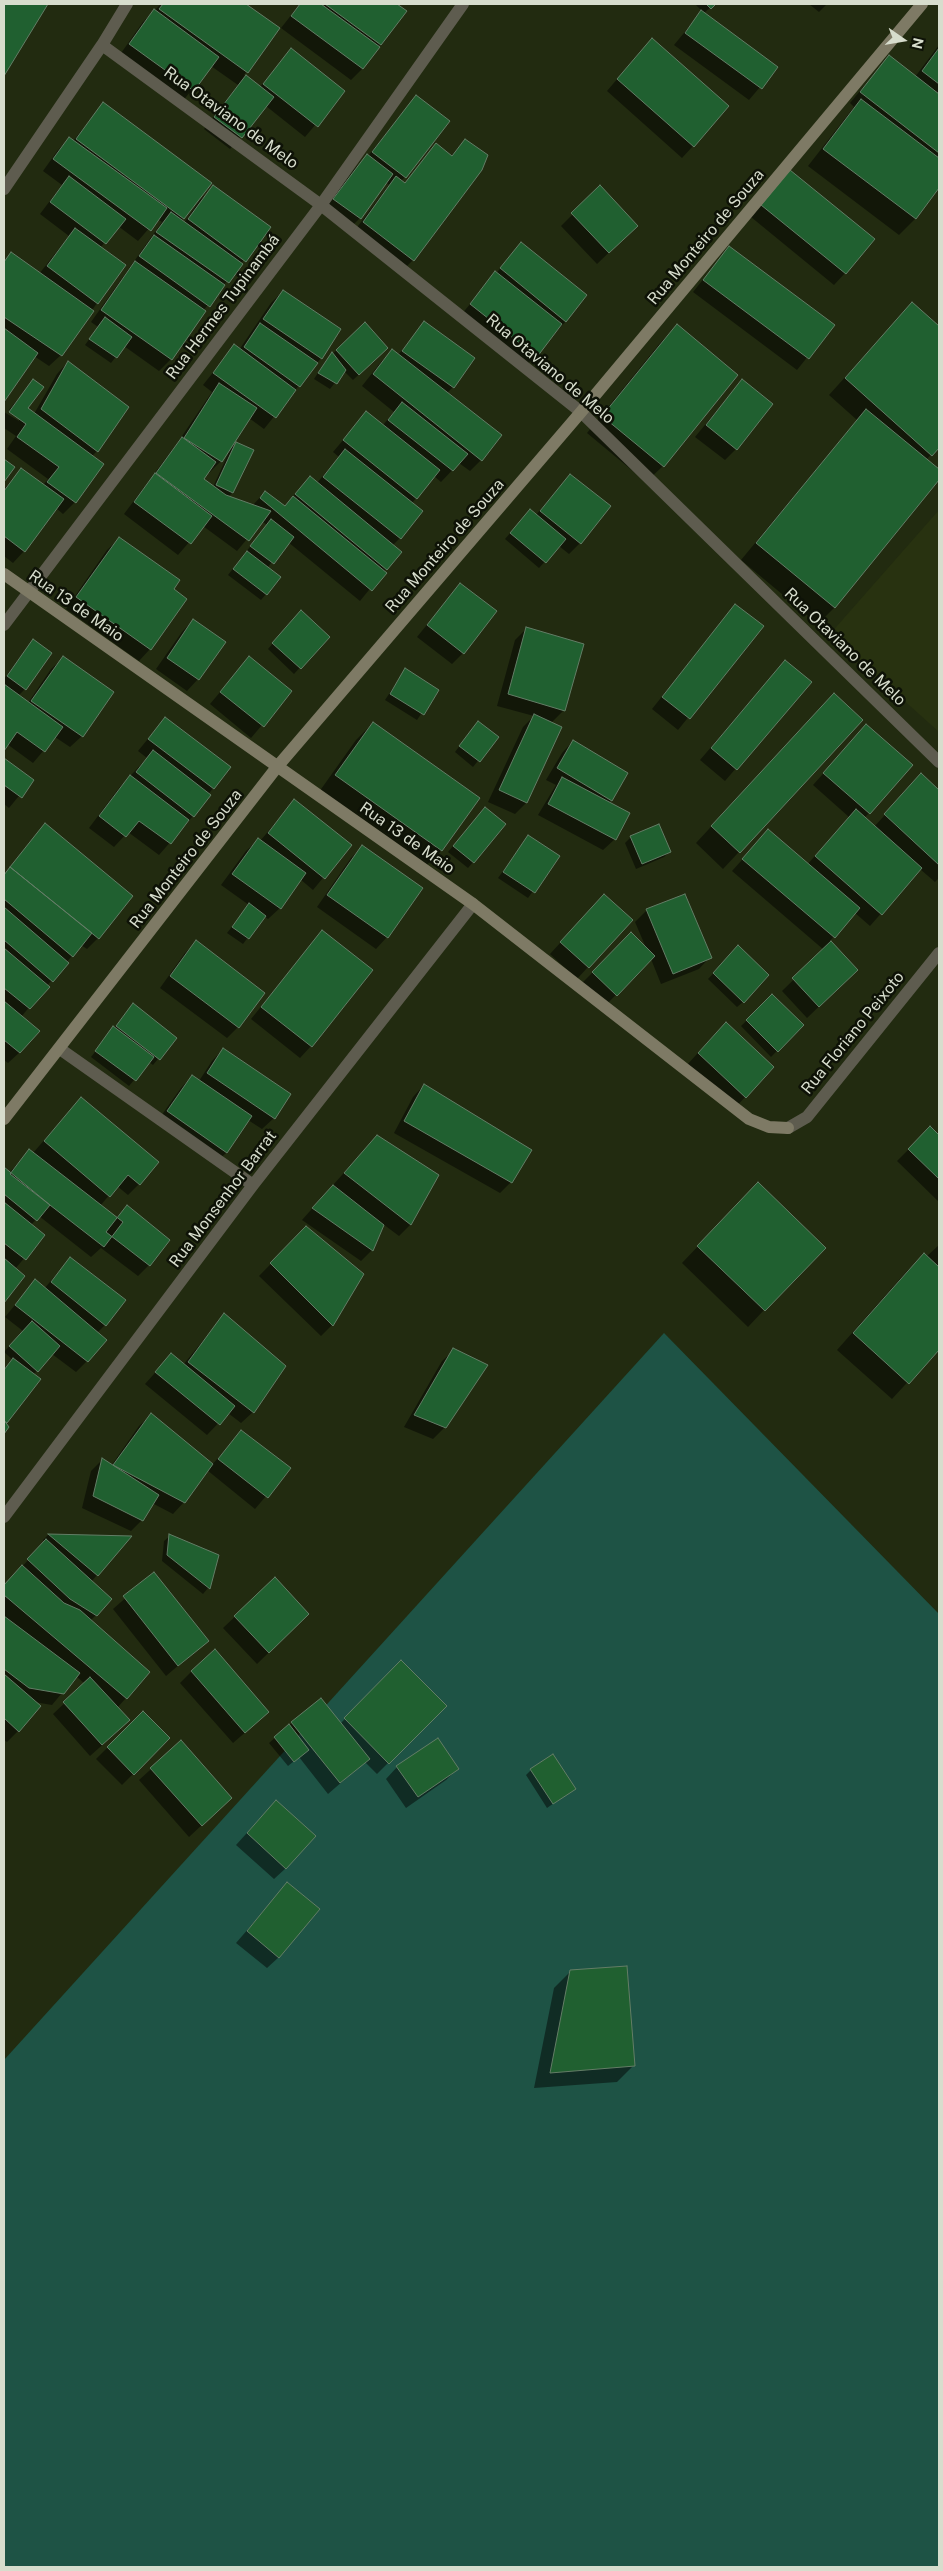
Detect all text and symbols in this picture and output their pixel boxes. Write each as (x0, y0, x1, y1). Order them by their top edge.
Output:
north arrow (878, 15, 928, 65)
text: N (909, 36, 927, 51)
street label: Rua Otaviano de Melo (160, 63, 302, 173)
street label: Rua Monteiro de Souza (644, 165, 768, 309)
street label: Rua Hermes Tupinambá (162, 231, 284, 383)
street label: Rua Otaviano de Melo (482, 310, 618, 428)
street label: Rua Monteiro de Souza (382, 475, 508, 617)
street label: Rua 13 de Maio (25, 566, 127, 646)
street label: Rua Otaviano de Melo (780, 584, 910, 710)
street label: Rua Monteiro de Souza (126, 786, 246, 932)
street label: Rua 13 de Maio (356, 798, 458, 878)
street label: Rua Floriano Peixoto (798, 968, 908, 1098)
street label: Rua Monsenhor Barrat (165, 1127, 281, 1271)

